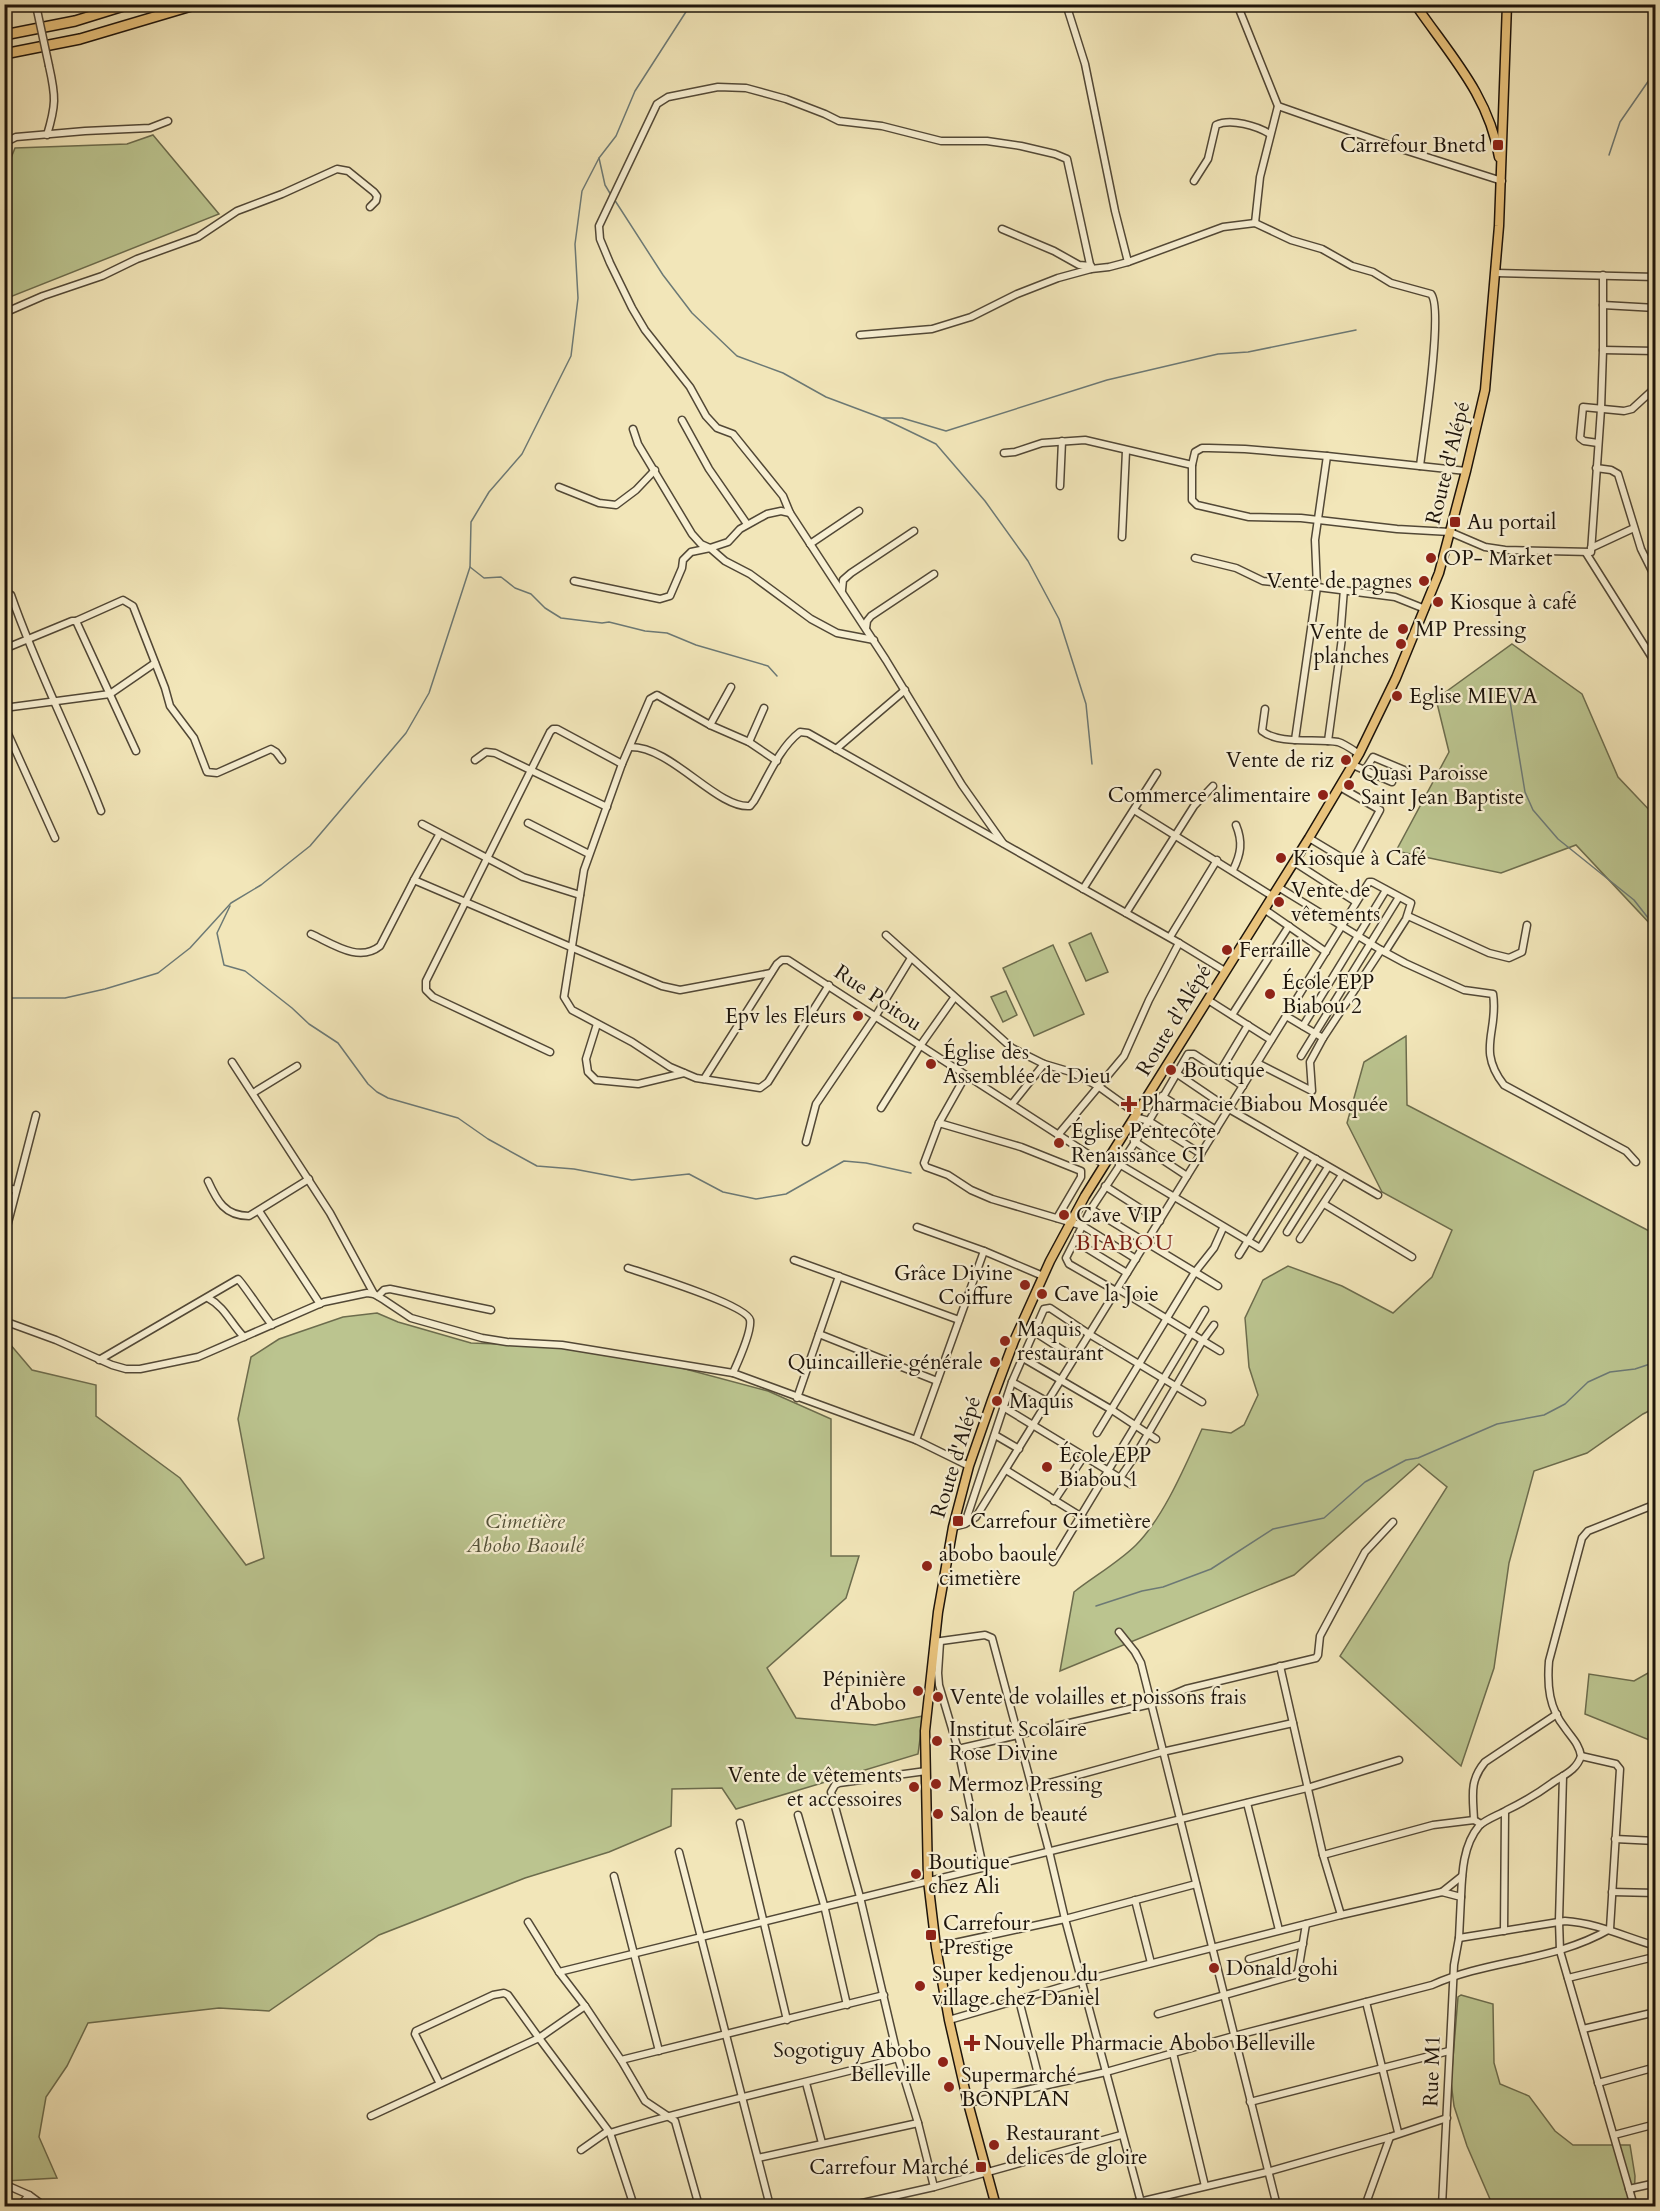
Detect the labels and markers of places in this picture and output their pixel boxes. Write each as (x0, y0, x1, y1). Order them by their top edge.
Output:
place label: Carrefour Bnetd (1340, 131, 1486, 160)
marker: Carrefour Bnetd (1491, 138, 1505, 152)
place label: Au portail (1467, 508, 1556, 537)
marker: Au portail (1448, 515, 1462, 529)
place label: OP- Market (1443, 544, 1553, 573)
marker: OP- Market (1424, 551, 1438, 565)
place label: Vente de pagnes (1266, 567, 1412, 596)
marker: Vente de pagnes (1417, 574, 1431, 588)
place label: Kiosque à café (1450, 588, 1577, 617)
marker: Kiosque à café (1431, 595, 1445, 609)
place label: MP Pressing (1415, 615, 1526, 644)
place label: Vente de planches (1310, 618, 1389, 671)
marker: MP Pressing (1396, 622, 1410, 636)
marker: Vente de planches (1394, 637, 1408, 651)
place label: Eglise MIEVA (1409, 682, 1538, 711)
marker: Eglise MIEVA (1390, 689, 1404, 703)
place label: Vente de riz (1226, 746, 1335, 775)
marker: Vente de riz (1339, 753, 1353, 767)
place label: Quasi Paroisse Saint Jean Baptiste (1361, 759, 1524, 812)
marker: Quasi Paroisse Saint Jean Baptiste (1342, 778, 1356, 792)
place label: Commerce alimentaire (1108, 781, 1311, 810)
marker: Commerce alimentaire (1316, 788, 1330, 802)
place label: Kiosque à Café (1293, 844, 1427, 873)
marker: Kiosque à Café (1274, 851, 1288, 865)
place label: Vente de vêtements (1291, 876, 1380, 929)
marker: Vente de vêtements (1272, 895, 1286, 909)
place label: Ferraille (1239, 936, 1311, 965)
marker: Ferraille (1220, 943, 1234, 957)
place label: École EPP Biabou 2 (1282, 968, 1374, 1021)
marker: École EPP Biabou 2 (1263, 987, 1277, 1001)
place label: Epv les Fleurs (725, 1002, 846, 1031)
marker: Epv les Fleurs (851, 1009, 865, 1023)
place label: Église des Assemblée de Dieu (943, 1038, 1111, 1091)
place label: Boutique (1183, 1056, 1265, 1085)
marker: Église des Assemblée de Dieu (924, 1057, 938, 1071)
marker: Boutique (1164, 1063, 1178, 1077)
place label: Pharmacie Biabou Mosquée (1141, 1090, 1388, 1119)
marker: Pharmacie Biabou Mosquée (1122, 1097, 1136, 1111)
place label: Église Pentecôte Renaissance CI (1071, 1117, 1216, 1170)
marker: Église Pentecôte Renaissance CI (1052, 1136, 1066, 1150)
place label: Cave VIP (1076, 1201, 1162, 1230)
marker: Cave VIP (1057, 1208, 1071, 1222)
place label: Grâce Divine Coiffure (894, 1259, 1013, 1312)
marker: Grâce Divine Coiffure (1018, 1278, 1032, 1292)
place label: Cave la Joie (1054, 1280, 1159, 1309)
marker: Cave la Joie (1035, 1287, 1049, 1301)
place label: Maquis restaurant (1017, 1315, 1104, 1368)
marker: Maquis restaurant (998, 1334, 1012, 1348)
place label: Quincaillerie générale (788, 1348, 983, 1377)
marker: Quincaillerie générale (988, 1355, 1002, 1369)
place label: Maquis (1009, 1387, 1074, 1416)
marker: Maquis (990, 1394, 1004, 1408)
place label: École EPP Biabou 1 (1059, 1441, 1151, 1494)
marker: École EPP Biabou 1 (1040, 1460, 1054, 1474)
place label: Carrefour Cimetière (970, 1507, 1151, 1536)
marker: Carrefour Cimetière (951, 1514, 965, 1528)
place label: abobo baoule cimetière (939, 1540, 1057, 1593)
marker: abobo baoule cimetière (920, 1559, 934, 1573)
place label: Pépinière d'Abobo (822, 1665, 906, 1718)
place label: Vente de volailles et poissons frais (950, 1683, 1247, 1712)
marker: Pépinière d'Abobo (911, 1684, 925, 1698)
marker: Vente de volailles et poissons frais (931, 1690, 945, 1704)
place label: Institut Scolaire Rose Divine (949, 1715, 1087, 1768)
marker: Institut Scolaire Rose Divine (930, 1734, 944, 1748)
place label: Vente de vêtements et accessoires (728, 1761, 902, 1814)
place label: Mermoz Pressing (948, 1770, 1103, 1799)
marker: Mermoz Pressing (929, 1777, 943, 1791)
marker: Vente de vêtements et accessoires (907, 1780, 921, 1794)
place label: Salon de beauté (950, 1800, 1088, 1829)
marker: Salon de beauté (931, 1807, 945, 1821)
place label: Boutique chez Ali (928, 1848, 1010, 1901)
marker: Boutique chez Ali (909, 1867, 923, 1881)
place label: Carrefour Prestige (943, 1909, 1030, 1962)
marker: Carrefour Prestige (924, 1928, 938, 1942)
place label: Donald gohi (1226, 1954, 1338, 1983)
place label: Super kedjenou du village chez Daniel (932, 1960, 1100, 2013)
marker: Donald gohi (1207, 1961, 1221, 1975)
marker: Super kedjenou du village chez Daniel (913, 1979, 927, 1993)
place label: Nouvelle Pharmacie Abobo Belleville (984, 2029, 1316, 2058)
place label: Sogotiguy Abobo Belleville (773, 2036, 931, 2089)
marker: Nouvelle Pharmacie Abobo Belleville (965, 2036, 979, 2050)
marker: Sogotiguy Abobo Belleville (936, 2055, 950, 2069)
place label: Supermarché BONPLAN (961, 2061, 1077, 2114)
marker: Supermarché BONPLAN (942, 2080, 956, 2094)
place label: Restaurant delices de gloire (1006, 2119, 1148, 2172)
marker: Restaurant delices de gloire (987, 2138, 1001, 2152)
place label: Carrefour Marché (809, 2153, 969, 2182)
marker: Carrefour Marché (974, 2160, 988, 2174)

